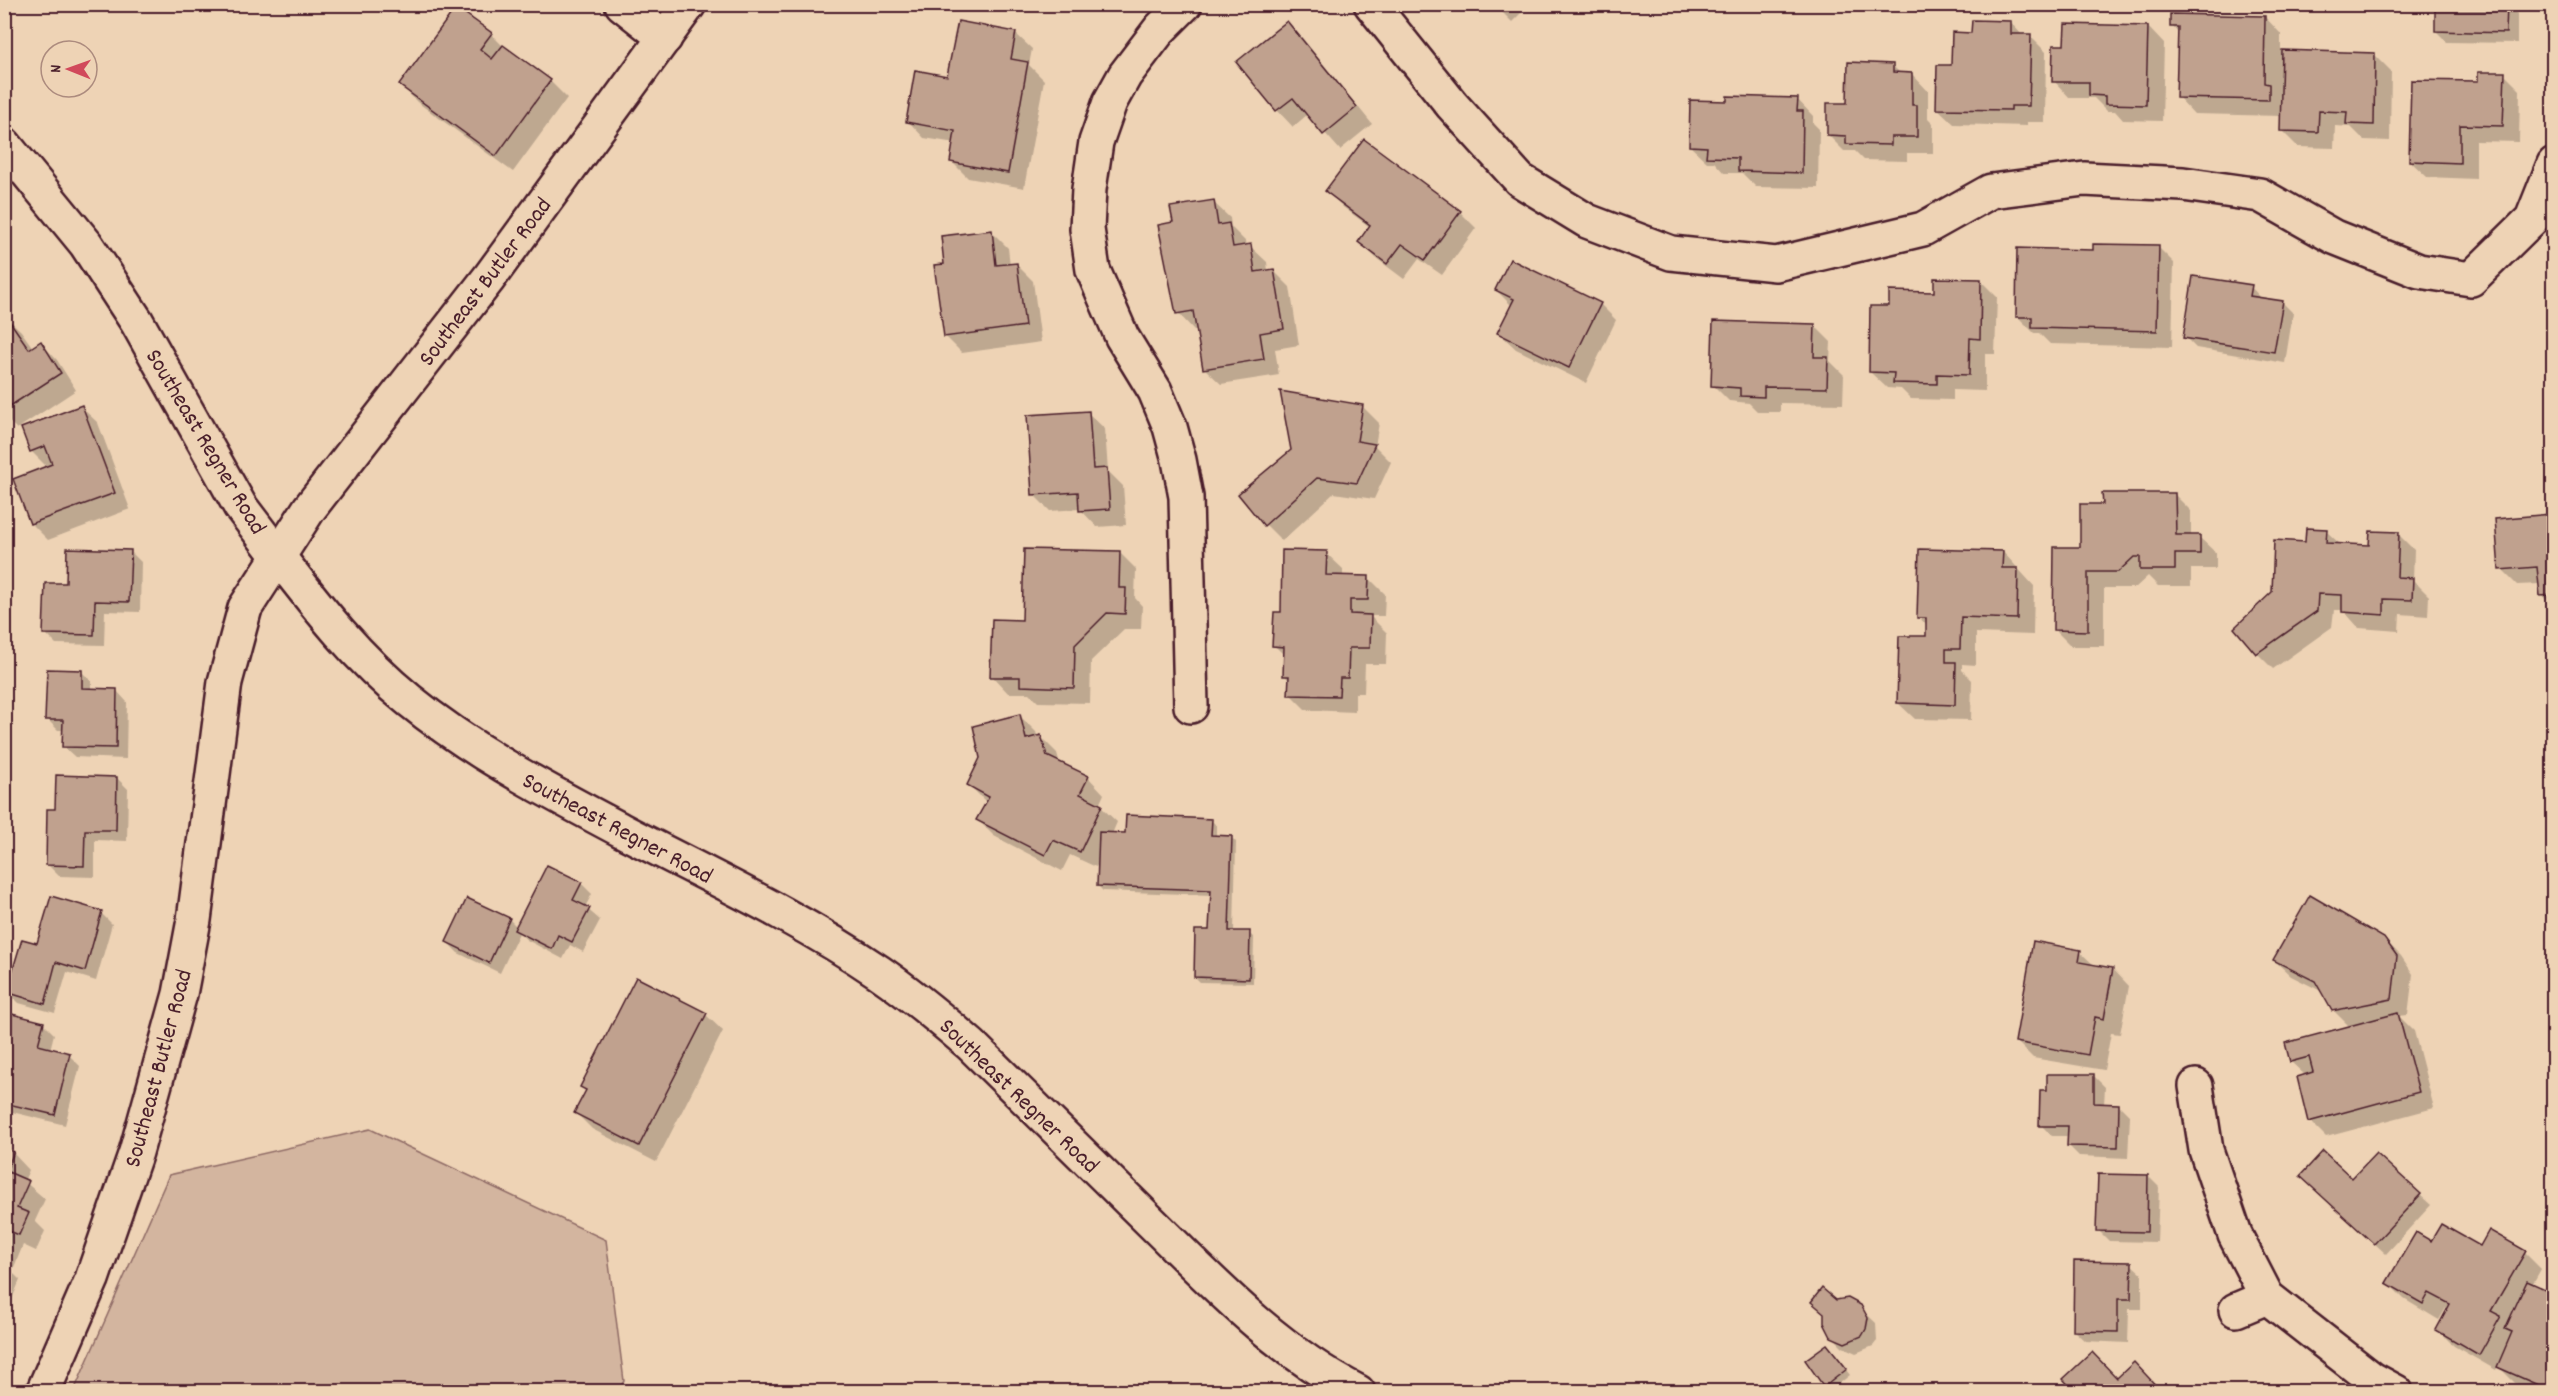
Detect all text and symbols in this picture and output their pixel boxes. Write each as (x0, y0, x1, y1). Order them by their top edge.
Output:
north arrow (39, 39, 99, 99)
text: N (45, 65, 68, 73)
street label: Southeast Butler Road (411, 191, 561, 374)
street label: Southeast Regner Road (135, 343, 273, 542)
street label: Southeast Regner Road (515, 765, 718, 894)
street label: Southeast Butler Road (117, 966, 203, 1172)
street label: Southeast Regner Road (930, 1011, 1106, 1183)

